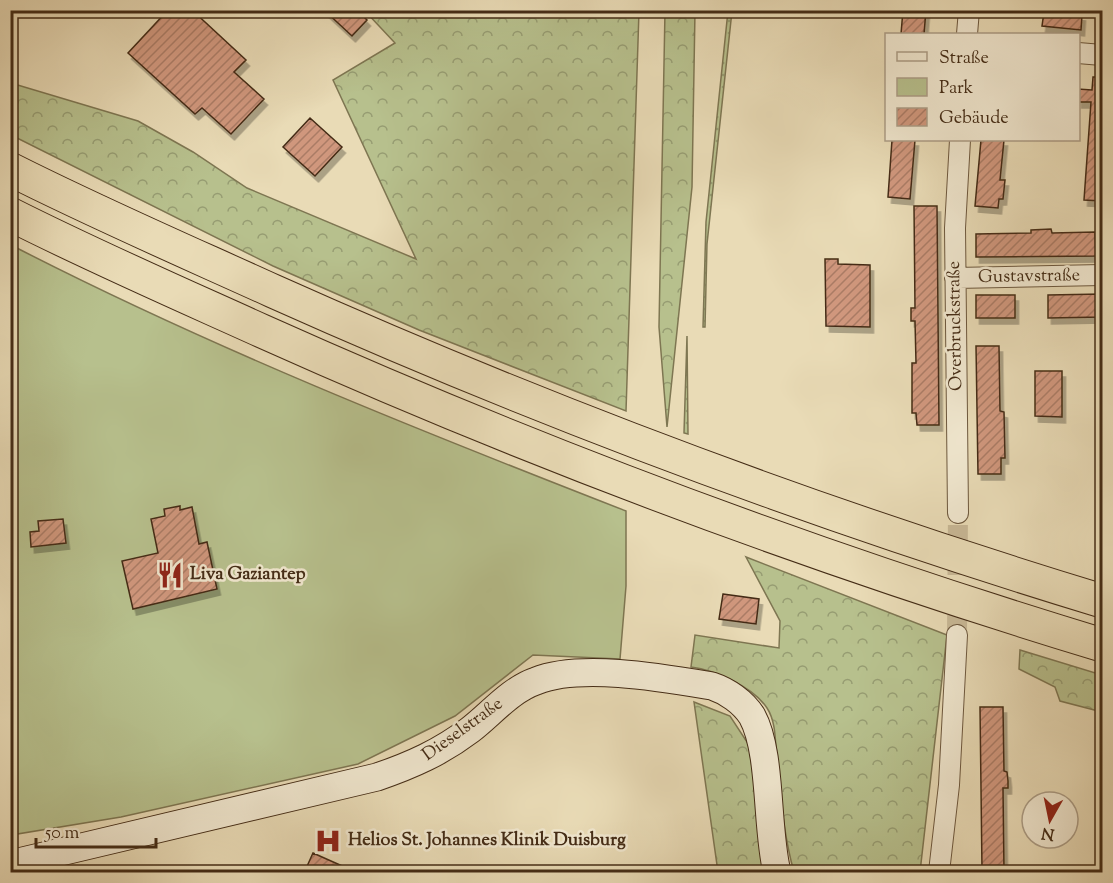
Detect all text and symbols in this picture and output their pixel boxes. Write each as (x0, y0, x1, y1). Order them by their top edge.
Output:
legend (885, 33, 1080, 141)
text: Straße (939, 46, 989, 72)
text: Park (939, 76, 974, 102)
text: Gebäude (939, 106, 1009, 132)
street label: Overbruckstraße (942, 261, 970, 391)
street label: Gustavstraße (978, 263, 1080, 291)
restaurant icon: Liva Gaziantep (155, 560, 185, 590)
place label: Liva Gaziantep (190, 562, 305, 588)
street label: Dieselstraße (417, 692, 509, 768)
north arrow (1020, 790, 1080, 850)
scale bar (36, 811, 156, 849)
text: N (1040, 820, 1056, 845)
text: 50 m (44, 821, 80, 847)
hospital icon: Helios St. Johannes Klinik Duisburg (313, 826, 343, 856)
place label: Helios St. Johannes Klinik Duisburg (348, 828, 626, 854)

